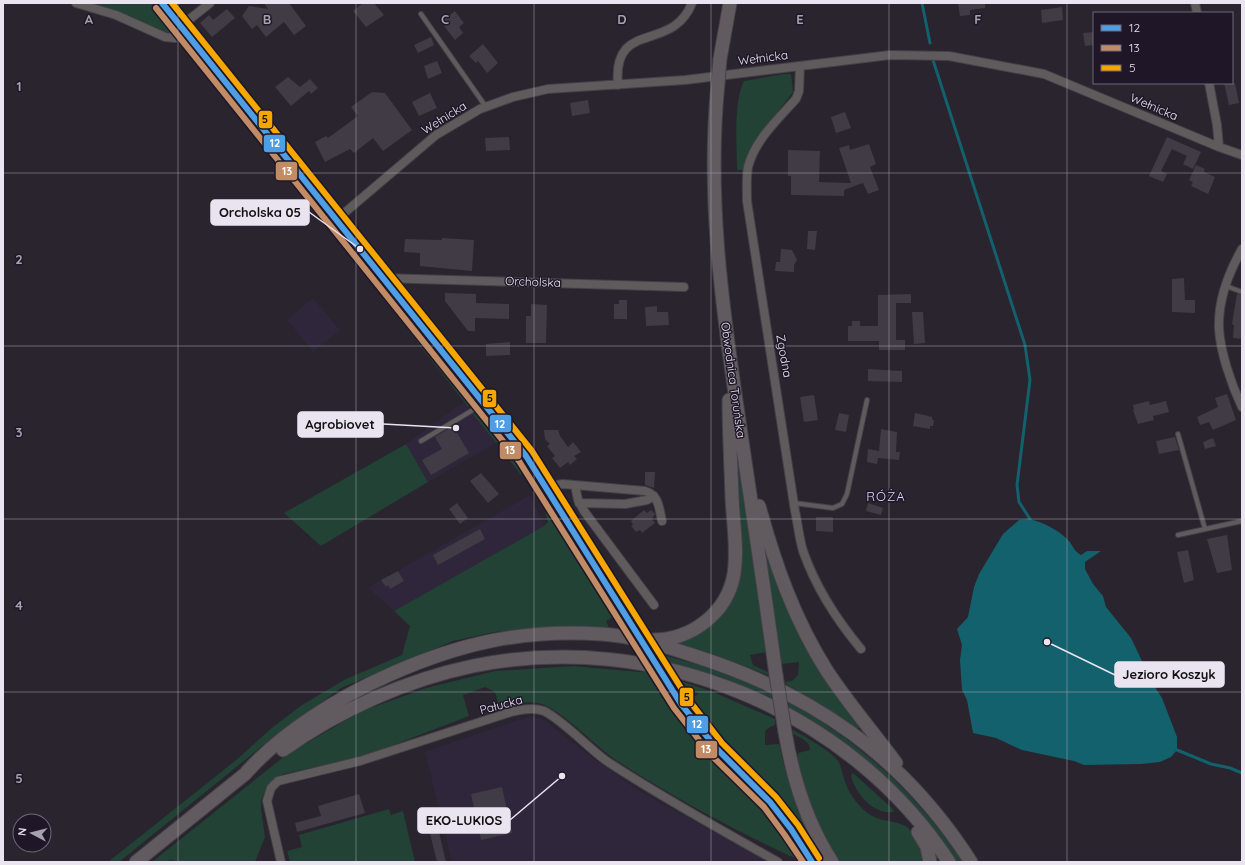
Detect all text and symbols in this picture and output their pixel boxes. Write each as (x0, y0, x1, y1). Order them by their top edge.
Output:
text: A (85, 11, 94, 27)
text: B (263, 11, 271, 27)
text: C (441, 11, 449, 27)
text: D (617, 11, 627, 27)
text: E (796, 11, 804, 27)
text: F (974, 11, 982, 27)
legend (1093, 12, 1233, 84)
text: 12 (1129, 20, 1140, 35)
text: 13 (1129, 40, 1140, 55)
street label: Wełnicka (737, 47, 789, 68)
text: 5 (1129, 60, 1136, 75)
text: 1 (16, 78, 22, 94)
street label: Wełnicka (1128, 90, 1180, 123)
street label: Wełnicka (418, 98, 469, 137)
line badge: 5 (258, 110, 273, 129)
text: 5 (262, 112, 268, 126)
line badge: 12 (263, 134, 286, 153)
text: 12 (270, 136, 280, 150)
line badge: 13 (275, 161, 298, 181)
text: 13 (282, 164, 292, 178)
callout: Orcholska 05 (211, 200, 309, 225)
text: Orcholska 05 (219, 204, 301, 220)
text: 2 (15, 251, 23, 267)
street label: Orcholska (505, 273, 561, 290)
street label: Obwodnica Toruńska (718, 321, 749, 439)
street label: Zgodna (773, 333, 796, 379)
line badge: 5 (482, 389, 497, 408)
text: 5 (487, 391, 493, 405)
callout: Agrobiovet (298, 412, 383, 437)
line badge: 12 (489, 414, 512, 433)
text: Agrobiovet (305, 416, 375, 432)
text: 12 (495, 417, 505, 431)
text: 3 (16, 424, 23, 440)
line badge: 13 (499, 441, 522, 460)
text: 13 (505, 443, 515, 457)
district label: RÓŻA (866, 488, 906, 504)
text: 4 (15, 597, 23, 613)
callout: Jezioro Koszyk (1115, 662, 1224, 687)
text: Jezioro Koszyk (1122, 666, 1216, 682)
line badge: 5 (679, 687, 694, 707)
text: 5 (684, 690, 690, 704)
street label: Pałucka (478, 692, 524, 717)
line badge: 12 (686, 715, 709, 734)
text: 12 (692, 717, 702, 731)
line badge: 13 (695, 740, 718, 759)
text: 13 (701, 742, 711, 756)
text: 5 (15, 770, 23, 786)
callout: EKO-LUKIOS (418, 808, 510, 833)
text: EKO-LUKIOS (426, 812, 502, 828)
north arrow (12, 813, 52, 853)
text: N (15, 827, 30, 837)

